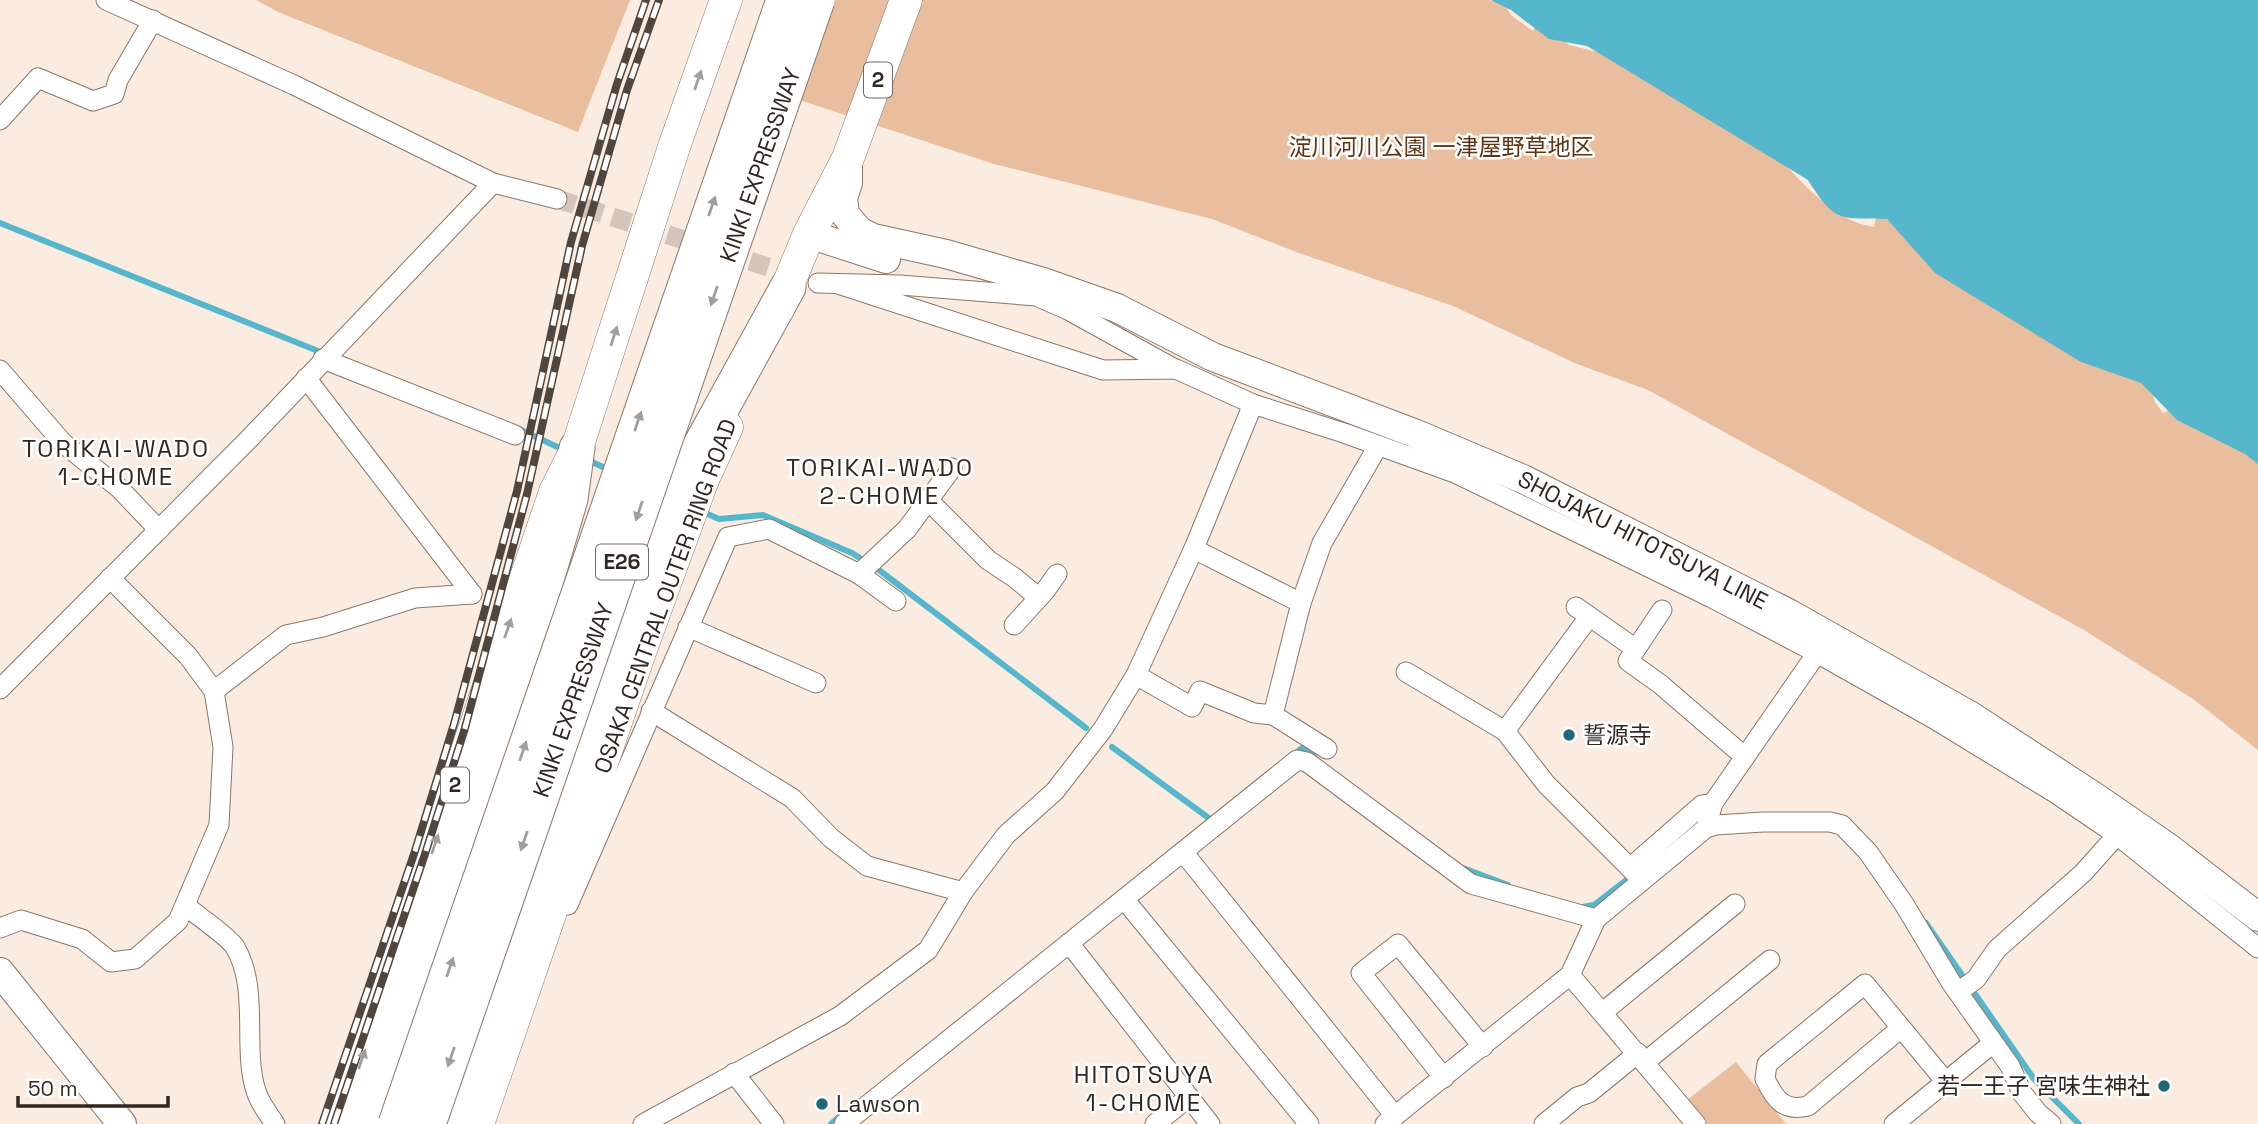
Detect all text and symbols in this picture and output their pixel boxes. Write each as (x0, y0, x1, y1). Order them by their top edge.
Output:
road number: 2 (864, 62, 892, 98)
street label: KINKI EXPRESSWAY (713, 64, 807, 266)
one-way arrow (693, 69, 704, 90)
park label: 淀川河川公園 一津屋野草地区 (1289, 132, 1593, 162)
one-way arrow (707, 195, 718, 216)
one-way arrow (708, 285, 719, 306)
one-way arrow (609, 326, 619, 347)
one-way arrow (633, 410, 644, 431)
street label: OSAKA CENTRAL OUTER RING ROAD (587, 415, 743, 777)
district label: TORIKAI-WADO 1-CHOME (22, 433, 210, 492)
district label: TORIKAI-WADO 2-CHOME (786, 452, 974, 511)
street label: SHOJAKU HITOTSUYA LINE (1513, 464, 1773, 616)
one-way arrow (633, 500, 644, 521)
road number: E26 (596, 544, 648, 580)
street label: KINKI EXPRESSWAY (526, 599, 620, 801)
one-way arrow (503, 618, 514, 639)
place label: 誓源寺 (1583, 720, 1652, 750)
marker: 誓源寺 (1561, 727, 1577, 743)
one-way arrow (518, 741, 529, 762)
road number: 2 (441, 768, 469, 802)
one-way arrow (519, 831, 529, 852)
one-way arrow (430, 833, 441, 854)
one-way arrow (445, 956, 456, 977)
one-way arrow (445, 1046, 456, 1067)
one-way arrow (357, 1049, 368, 1070)
district label: HITOTSUYA 1-CHOME (1074, 1059, 1214, 1118)
scale bar (18, 1064, 168, 1108)
place label: 若一王子 宮味生神社 (1937, 1071, 2150, 1101)
text: 50 m (28, 1075, 78, 1102)
marker: 若一王子 宮味生神社 (2156, 1078, 2172, 1094)
place label: Lawson (836, 1089, 920, 1119)
marker: Lawson (814, 1096, 830, 1112)

